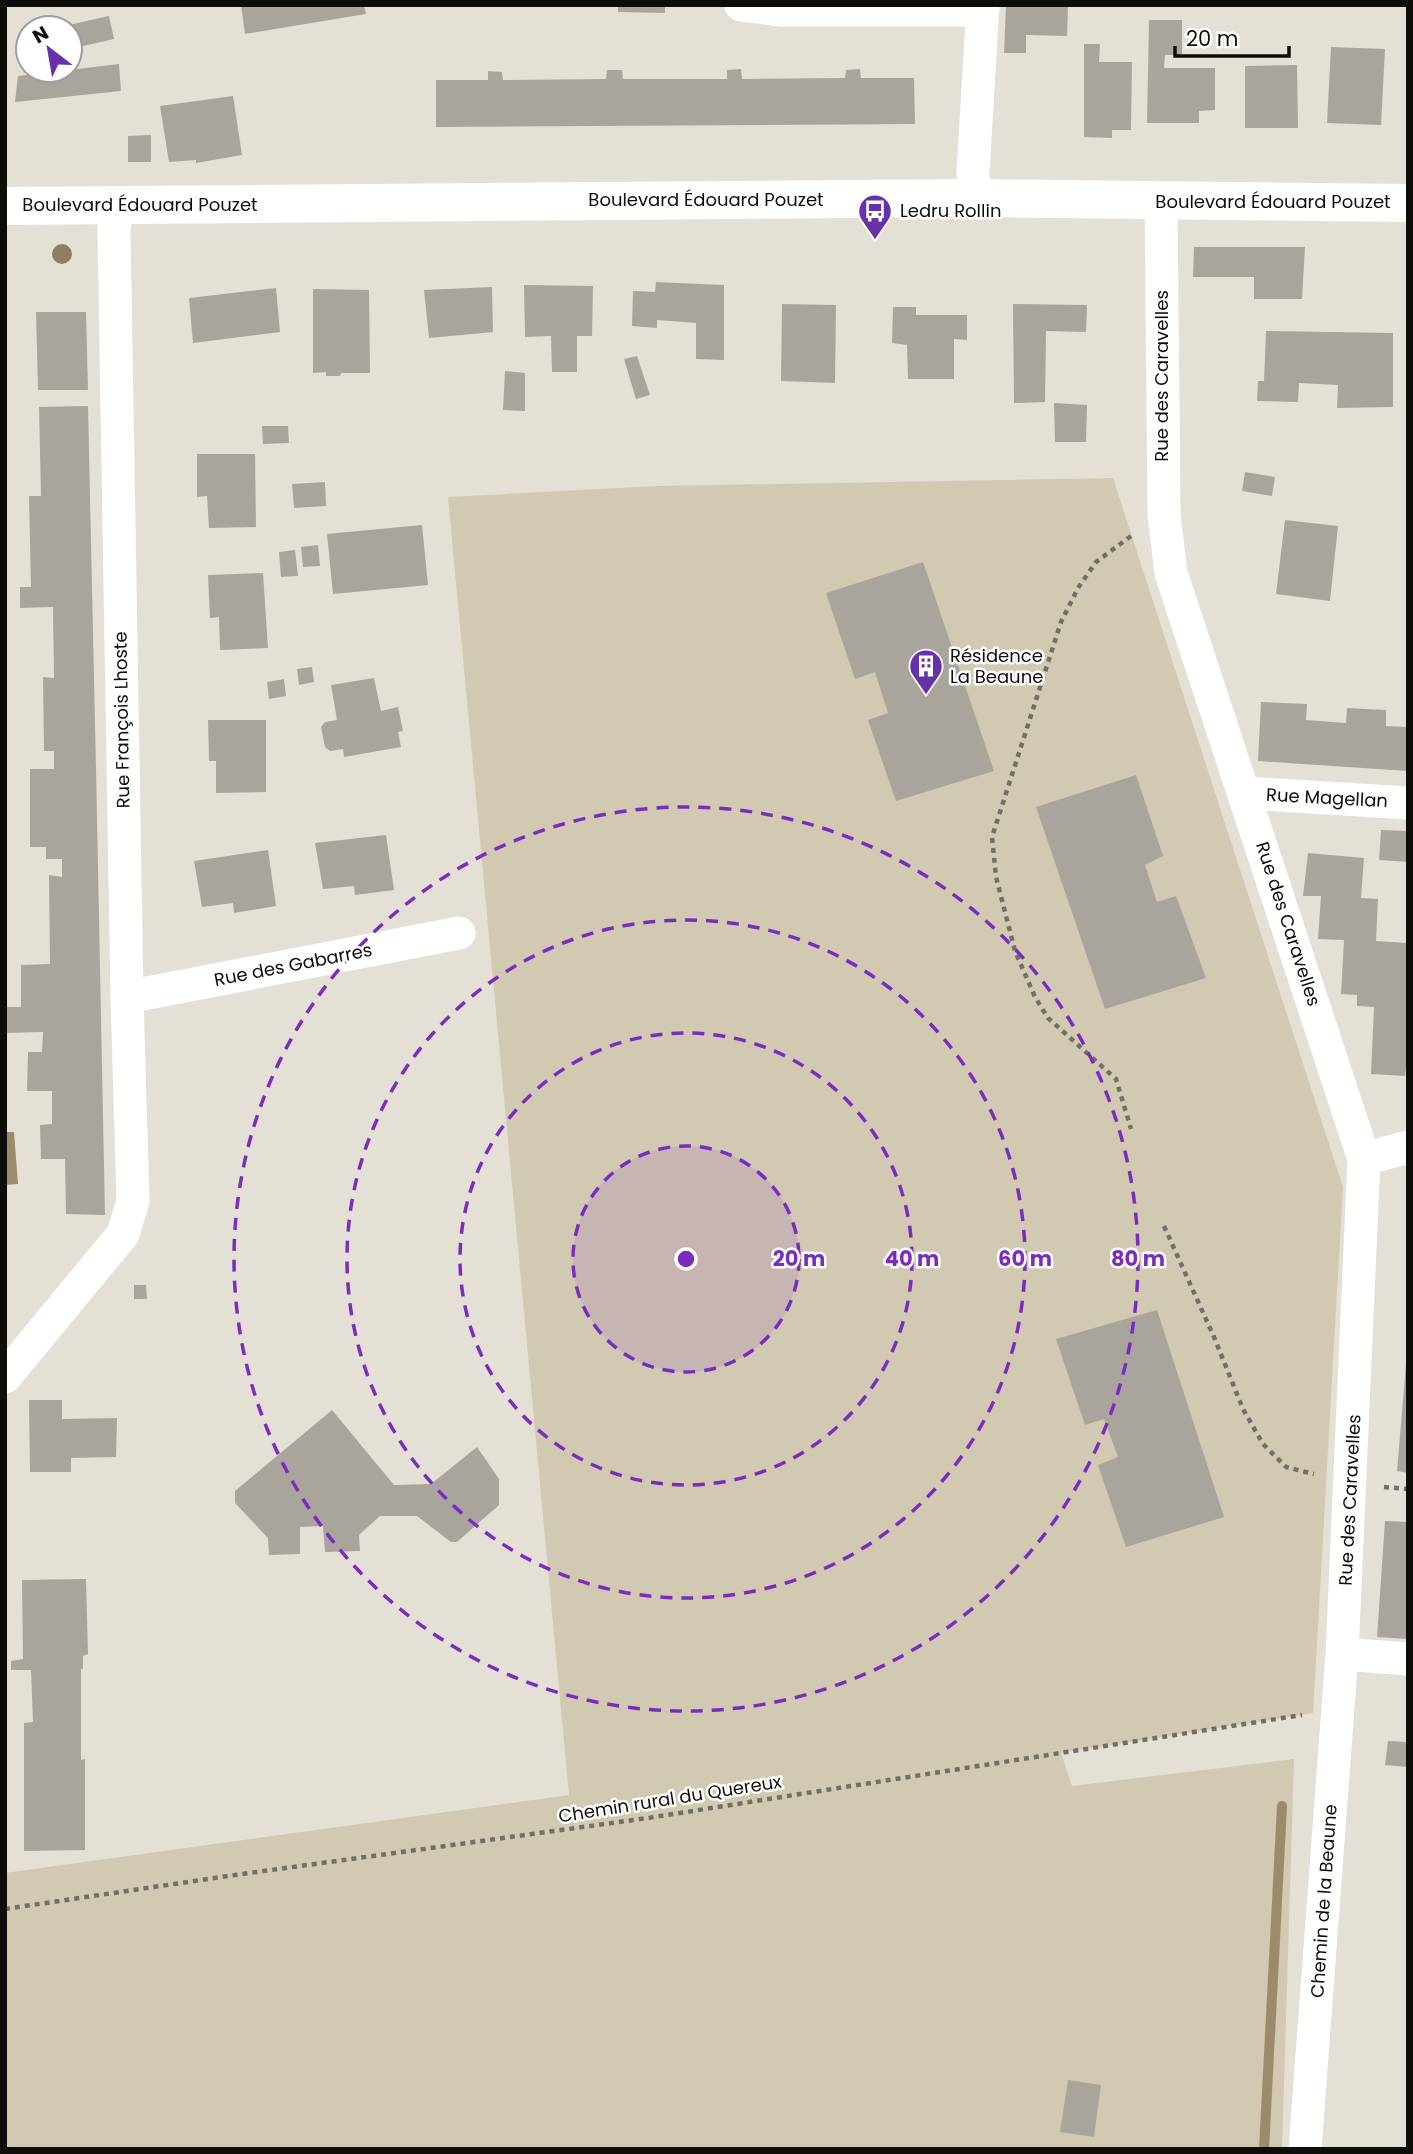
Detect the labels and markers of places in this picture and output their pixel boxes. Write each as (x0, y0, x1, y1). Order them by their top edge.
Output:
bus stop icon: Ledru Rollin (856, 192, 894, 241)
place label: Ledru Rollin (900, 198, 1001, 223)
place label: Résidence La Beaune (950, 643, 1043, 689)
building icon: Résidence La Beaune (907, 647, 945, 696)
centre of rings (674, 1247, 698, 1271)

